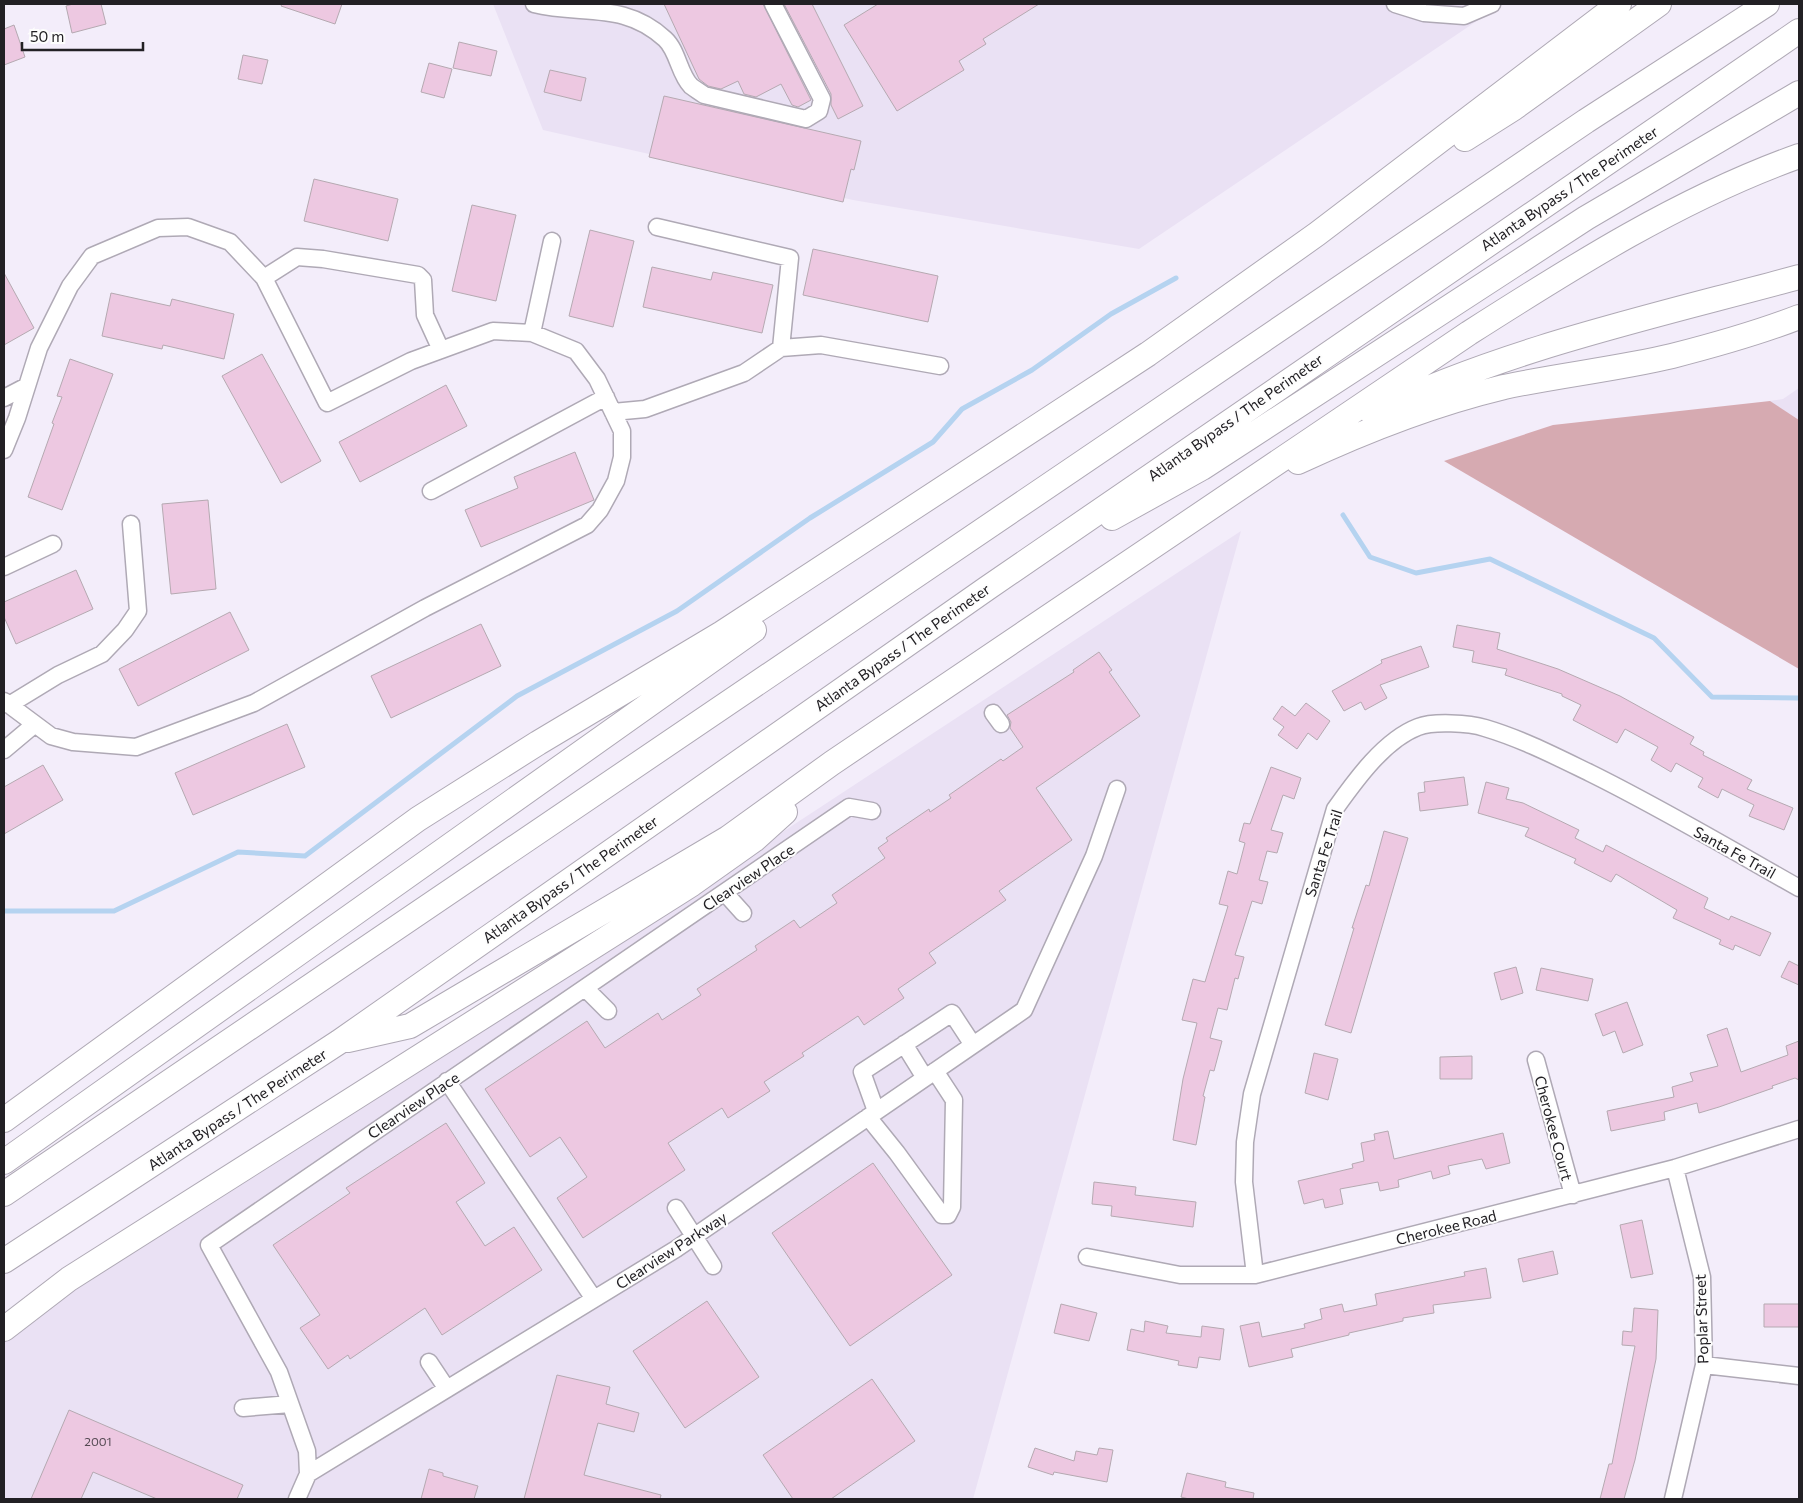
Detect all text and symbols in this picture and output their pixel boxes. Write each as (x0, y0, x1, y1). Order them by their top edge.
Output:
scale bar (22, 20, 144, 52)
text: 50 m (30, 27, 64, 45)
street label: Atlanta Bypass / The Perimeter (1477, 122, 1661, 254)
street label: Atlanta Bypass / The Perimeter (1144, 349, 1326, 485)
street label: Atlanta Bypass / The Perimeter (811, 579, 993, 715)
street label: Santa Fe Trail (1300, 807, 1346, 899)
street label: Atlanta Bypass / The Perimeter (479, 811, 661, 947)
street label: Santa Fe Trail (1691, 822, 1779, 882)
street label: Clearview Place (699, 840, 797, 914)
street label: Atlanta Bypass / The Perimeter (144, 1044, 330, 1174)
street label: Clearview Place (364, 1068, 462, 1142)
street label: Cherokee Court (1531, 1074, 1577, 1182)
street label: Cherokee Road (1394, 1206, 1498, 1248)
street label: Clearview Parkway (612, 1207, 730, 1293)
street label: Poplar Street (1690, 1274, 1712, 1364)
house number: 2001 (84, 1434, 112, 1448)

